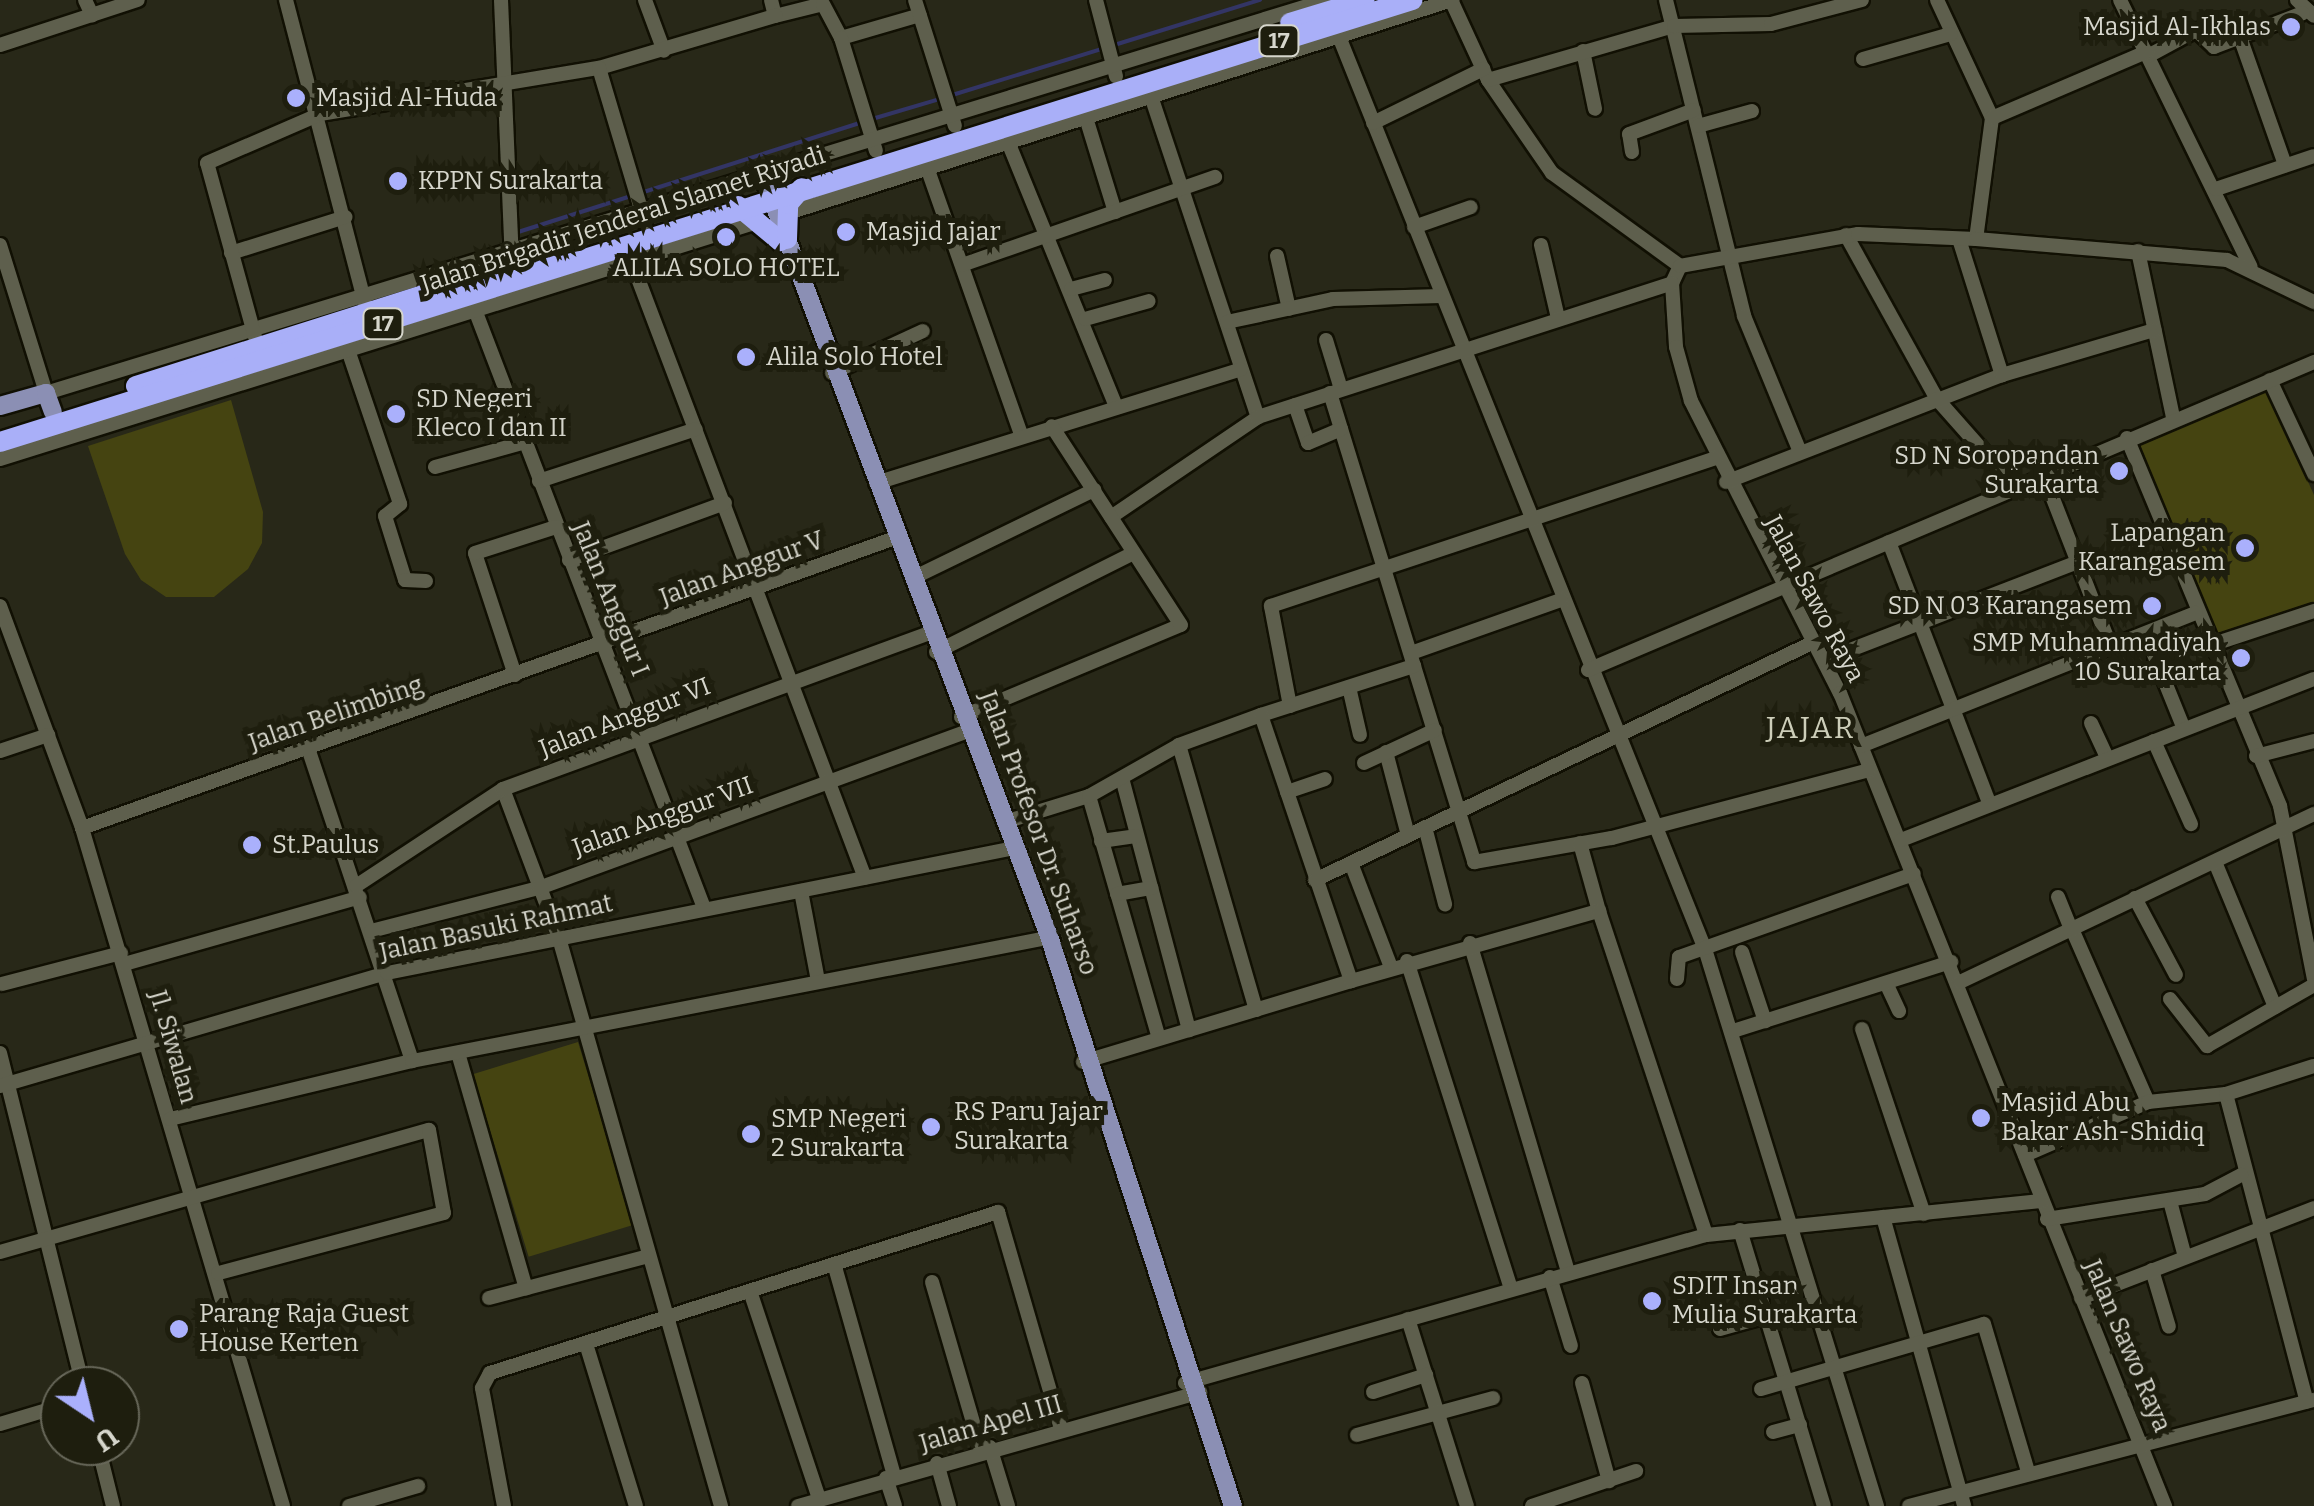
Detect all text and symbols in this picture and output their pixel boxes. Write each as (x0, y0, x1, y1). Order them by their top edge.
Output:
place label: Masjid Al-Ikhlas (2083, 12, 2271, 42)
marker: Masjid Al-Ikhlas (2280, 16, 2302, 38)
road number: 17 (1256, 24, 1302, 58)
place label: Masjid Al-Huda (316, 83, 497, 113)
marker: Masjid Al-Huda (285, 87, 307, 109)
street label: Jalan Brigadir Jenderal Slamet Riyadi (417, 140, 829, 300)
place label: KPPN Surakarta (418, 166, 603, 196)
marker: KPPN Surakarta (387, 170, 409, 192)
place label: Masjid Jajar (866, 217, 1000, 247)
marker: Masjid Jajar (835, 221, 857, 243)
marker: ALILA SOLO HOTEL (715, 226, 737, 248)
place label: ALILA SOLO HOTEL (612, 253, 840, 283)
road number: 17 (360, 307, 406, 341)
place label: Alila Solo Hotel (766, 342, 943, 372)
marker: Alila Solo Hotel (735, 346, 757, 368)
place label: SD Negeri Kleco I dan II (416, 385, 567, 444)
marker: SD Negeri Kleco I dan II (385, 403, 407, 425)
place label: SD N Soropandan Surakarta (1894, 442, 2099, 501)
marker: SD N Soropandan Surakarta (2108, 460, 2130, 482)
street label: Jalan Sawo Raya (1757, 511, 1871, 687)
street label: Jalan Anggur I (565, 517, 655, 681)
place label: Lapangan Karangasem (2078, 519, 2225, 578)
street label: Jalan Anggur V (656, 525, 828, 613)
marker: Lapangan Karangasem (2234, 537, 2256, 559)
place label: SD N 03 Karangasem (1887, 591, 2132, 621)
marker: SD N 03 Karangasem (2141, 595, 2163, 617)
place label: SMP Muhammadiyah 10 Surakarta (1972, 629, 2221, 688)
marker: SMP Muhammadiyah 10 Surakarta (2230, 647, 2252, 669)
street label: Jalan Belimbing (245, 670, 427, 758)
street label: Jalan Anggur VI (535, 672, 715, 764)
street label: Jalan Profesor Dr. Suharso (973, 687, 1103, 979)
district label: JAJAR (1766, 710, 1856, 746)
street label: Jalan Anggur VII (569, 770, 757, 864)
place label: St.Paulus (272, 830, 379, 860)
marker: St.Paulus (241, 834, 263, 856)
street label: Jalan Basuki Rahmat (377, 889, 615, 967)
street label: Jl. Siwalan (143, 987, 203, 1107)
place label: Masjid Abu Bakar Ash-Shidiq (2001, 1089, 2204, 1148)
place label: RS Paru Jajar Surakarta (954, 1098, 1103, 1157)
place label: SMP Negeri 2 Surakarta (771, 1105, 906, 1164)
marker: Masjid Abu Bakar Ash-Shidiq (1970, 1107, 1992, 1129)
marker: RS Paru Jajar Surakarta (918, 1114, 944, 1140)
marker: SMP Negeri 2 Surakarta (740, 1123, 762, 1145)
street label: Jalan Sawo Raya (2077, 1255, 2177, 1437)
place label: SDIT Insan Mulia Surakarta (1672, 1272, 1857, 1331)
marker: SDIT Insan Mulia Surakarta (1641, 1290, 1663, 1312)
place label: Parang Raja Guest House Kerten (199, 1300, 409, 1359)
marker: Parang Raja Guest House Kerten (168, 1318, 190, 1340)
north arrow (40, 1366, 140, 1466)
street label: Jalan Apel III (916, 1389, 1066, 1459)
text: U (88, 1420, 124, 1459)

